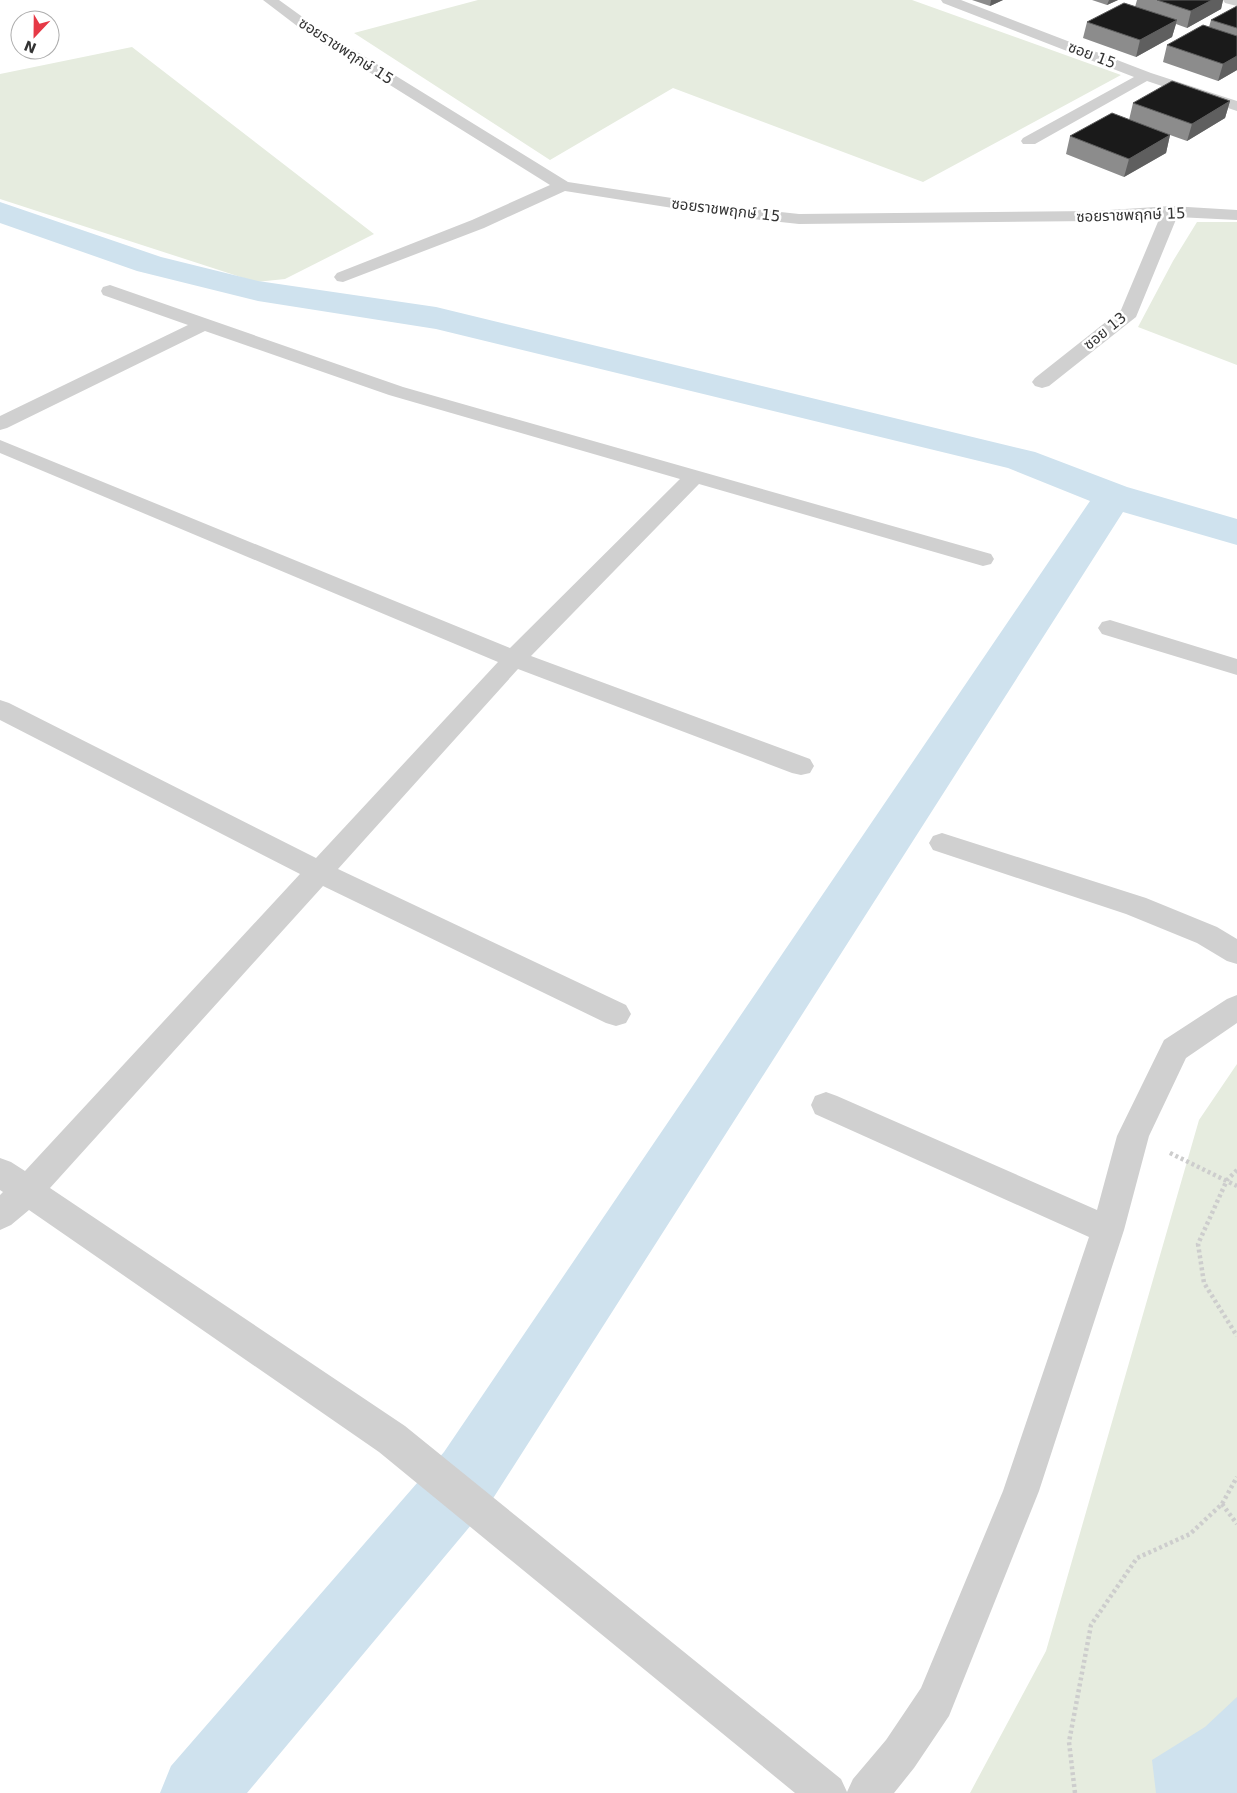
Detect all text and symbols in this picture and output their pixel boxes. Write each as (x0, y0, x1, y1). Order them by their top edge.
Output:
north arrow (10, 10, 60, 60)
street label: ซอยราชพฤกษ์ 15 (295, 14, 397, 88)
text: N (22, 37, 39, 57)
street label: ซอย 15 (1066, 38, 1118, 72)
street label: ซอยราชพฤกษ์ 15 (671, 194, 781, 226)
street label: ซอยราชพฤกษ์ 15 (1076, 204, 1186, 226)
street label: ซอย 13 (1080, 308, 1130, 354)

